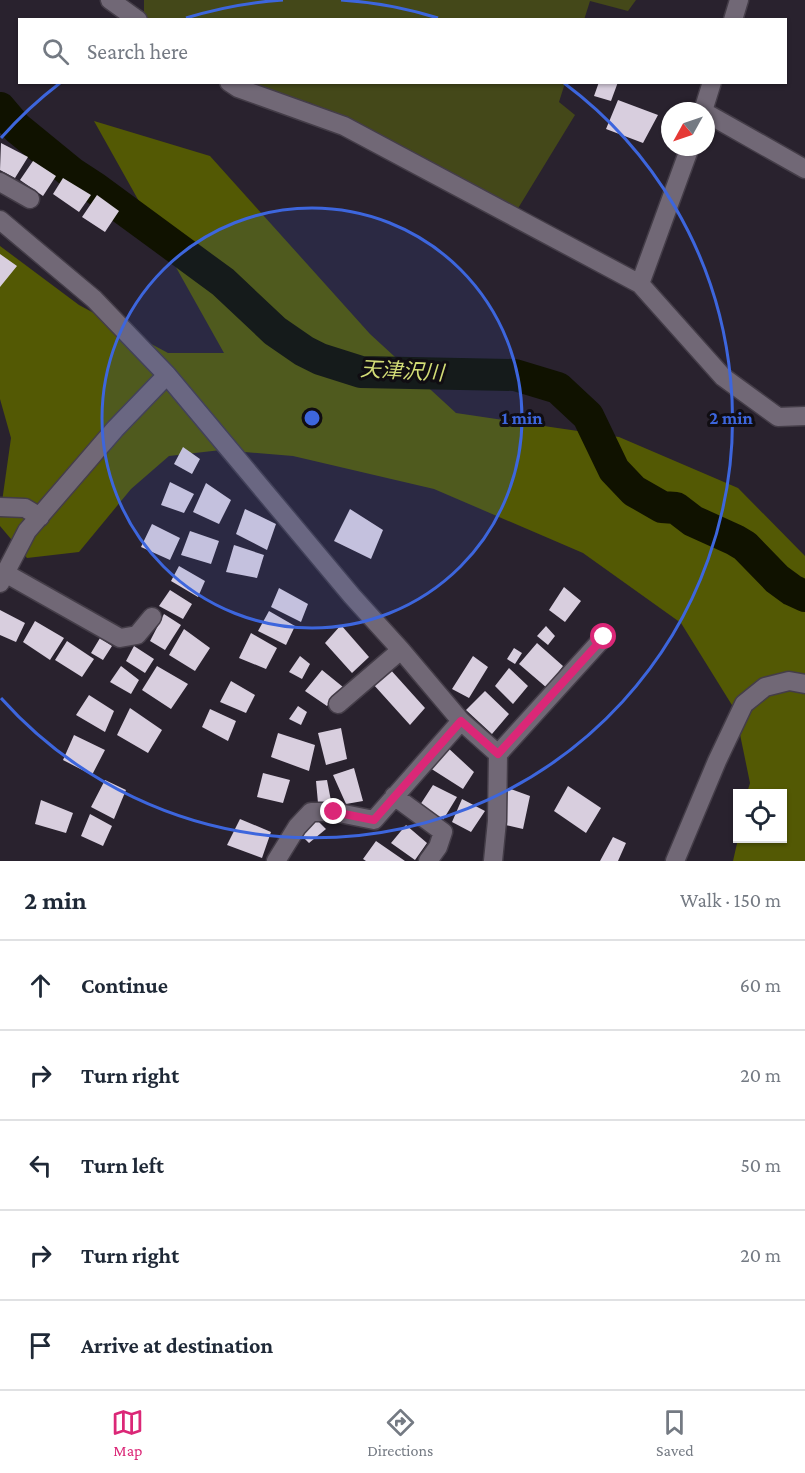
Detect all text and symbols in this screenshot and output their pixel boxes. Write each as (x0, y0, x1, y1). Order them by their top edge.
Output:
search box (18, 18, 787, 84)
icon: search (39, 35, 72, 68)
text: Search here (87, 39, 188, 64)
north arrow (661, 102, 715, 156)
water label: 天津沢川 (359, 357, 447, 385)
centre of rings (302, 408, 322, 428)
text: 1 min (502, 408, 543, 428)
text: 2 min (709, 408, 753, 428)
route start (590, 623, 616, 649)
map controls (733, 789, 787, 843)
button: locate (733, 789, 787, 843)
route end (320, 798, 346, 824)
text: 2 min (24, 886, 87, 915)
text: Walk · 150 m (680, 889, 781, 911)
icon: ahead (24, 969, 57, 1002)
text: Continue (81, 973, 168, 998)
text: 60 m (740, 974, 781, 996)
icon: right (24, 1059, 57, 1092)
text: Turn right (81, 1063, 179, 1088)
text: 20 m (740, 1064, 781, 1086)
icon: left (24, 1149, 57, 1182)
text: Turn left (81, 1153, 164, 1178)
text: 50 m (740, 1154, 781, 1176)
icon: right (24, 1239, 57, 1272)
text: Turn right (81, 1243, 179, 1268)
text: 20 m (740, 1244, 781, 1266)
icon: arrive (24, 1329, 57, 1362)
text: Arrive at destination (81, 1333, 273, 1358)
tab: Map (111, 1406, 144, 1459)
tab: Directions (367, 1406, 433, 1459)
tab: Saved (656, 1406, 694, 1459)

